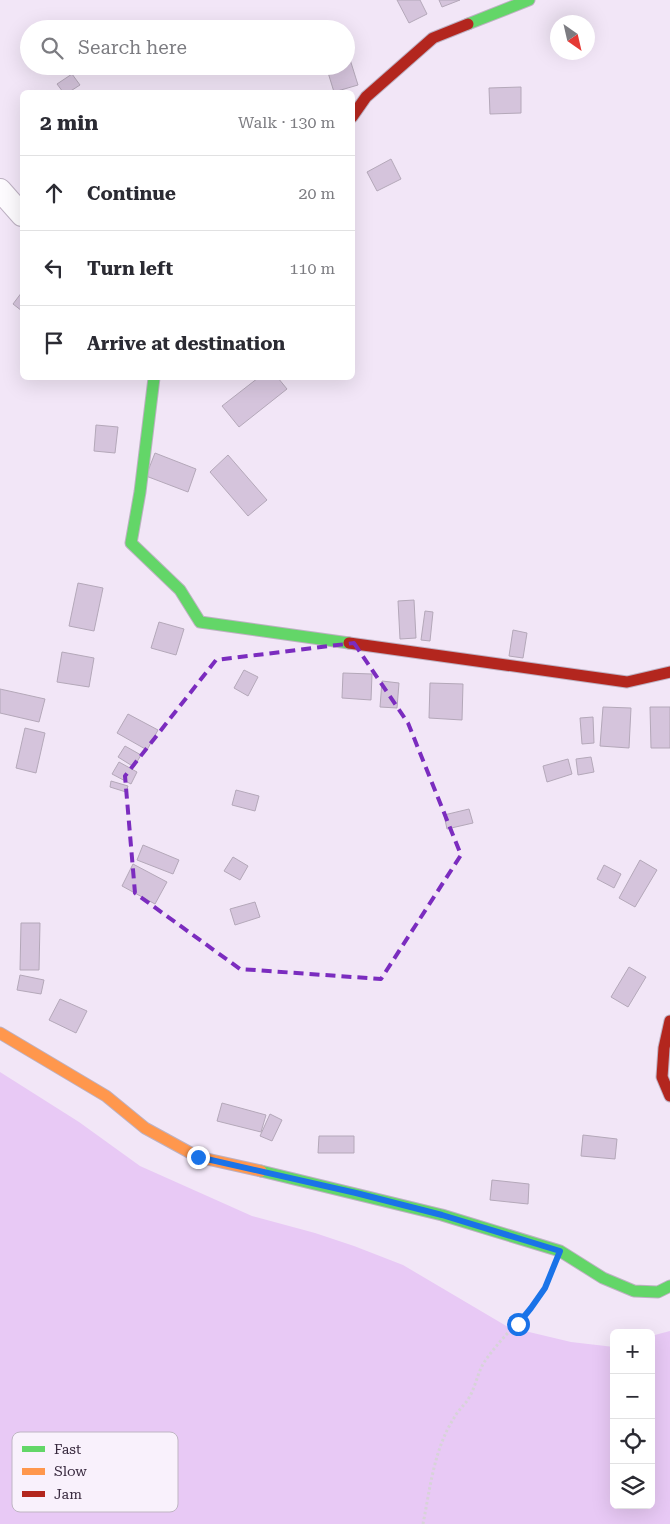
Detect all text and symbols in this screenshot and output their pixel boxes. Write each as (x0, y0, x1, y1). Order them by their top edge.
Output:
north arrow (550, 15, 595, 60)
search box (20, 20, 355, 75)
icon: search (38, 34, 66, 62)
text: Search here (78, 36, 187, 59)
text: 2 min (40, 111, 98, 135)
text: Walk · 130 m (238, 113, 335, 132)
icon: ahead (40, 179, 68, 207)
text: Continue (87, 182, 176, 205)
text: 20 m (298, 184, 335, 203)
icon: left (40, 254, 68, 282)
text: Turn left (87, 257, 173, 280)
text: 110 m (289, 259, 335, 278)
icon: arrive (40, 329, 68, 357)
text: Arrive at destination (87, 332, 285, 355)
route end (187, 1146, 210, 1169)
route start (507, 1313, 530, 1336)
map controls (610, 1329, 655, 1509)
button: + (610, 1329, 655, 1374)
button: − (610, 1374, 655, 1419)
button: locate (610, 1419, 655, 1464)
legend (12, 1432, 178, 1512)
text: Fast (54, 1441, 81, 1457)
text: Slow (54, 1463, 87, 1479)
button: layers (610, 1464, 655, 1509)
text: Jam (54, 1486, 82, 1502)

